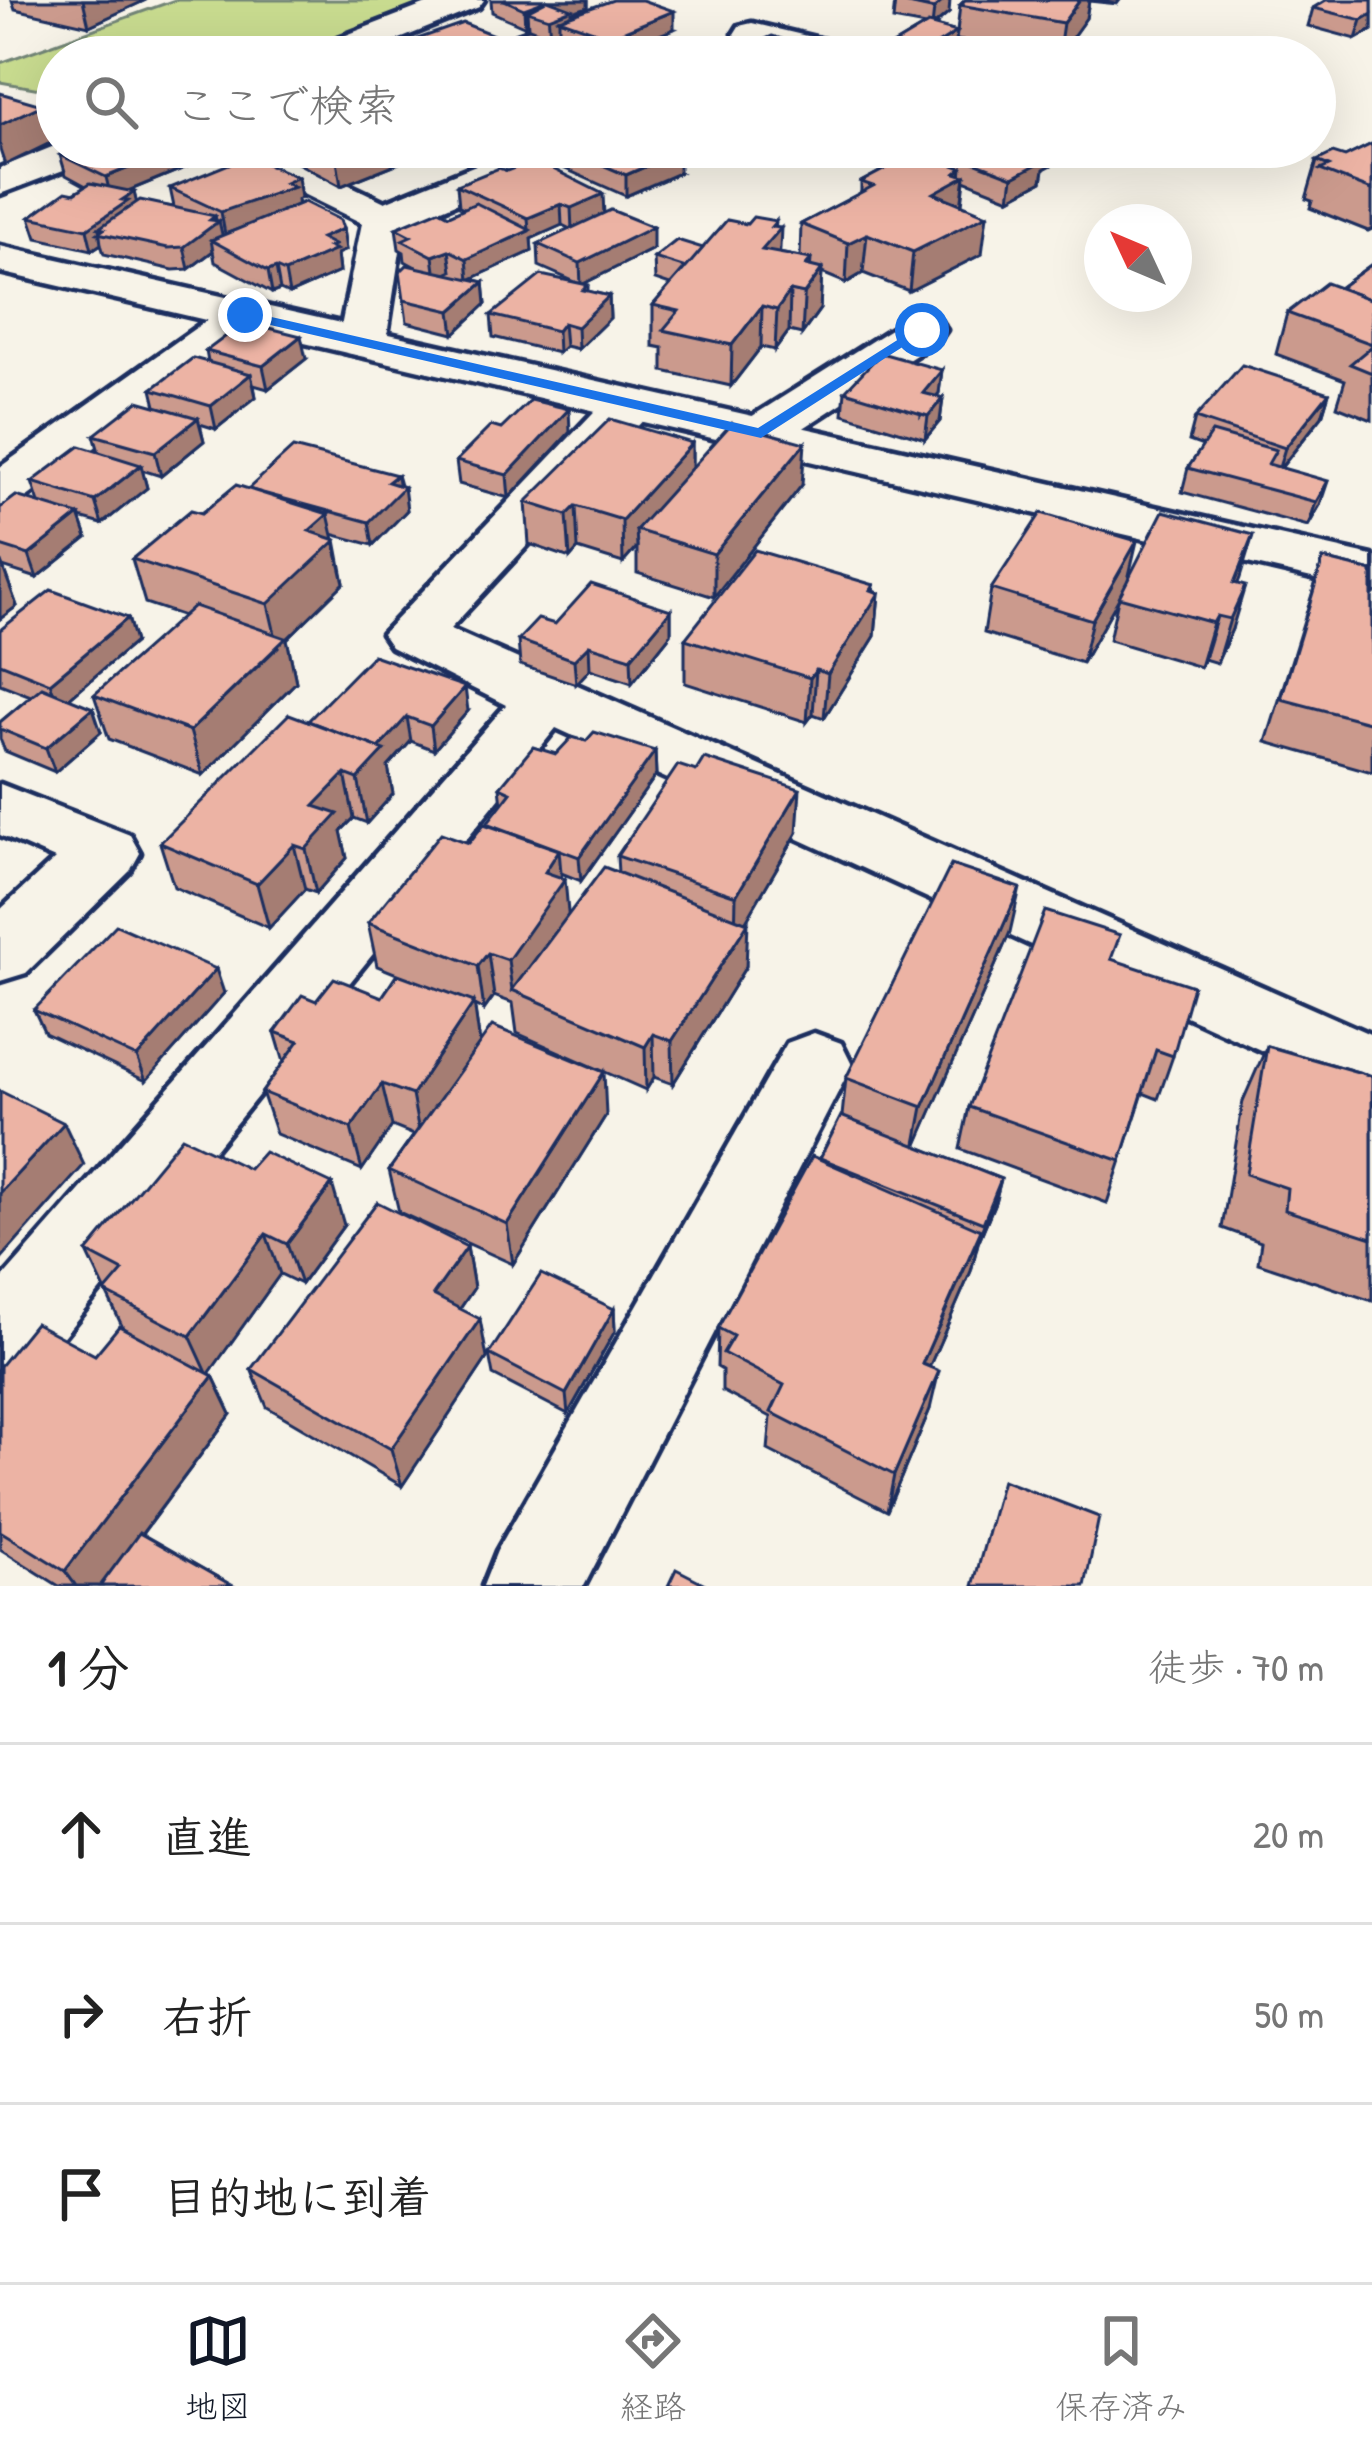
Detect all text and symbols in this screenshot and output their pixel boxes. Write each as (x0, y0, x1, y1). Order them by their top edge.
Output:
search box (36, 36, 1336, 168)
icon: search (78, 69, 144, 135)
text: ここで検索 (174, 74, 399, 135)
north arrow (1084, 204, 1192, 312)
route end (218, 288, 272, 342)
route start (895, 303, 949, 357)
text: 1 分 (48, 1633, 129, 1702)
text: 徒歩 · 70 m (1148, 1640, 1324, 1693)
icon: ahead (48, 1801, 114, 1867)
text: 直進 (162, 1806, 252, 1867)
text: 20 m (1253, 1807, 1324, 1860)
icon: right (48, 1981, 114, 2047)
text: 右折 (162, 1986, 252, 2047)
text: 50 m (1255, 1987, 1324, 2040)
icon: arrive (48, 2161, 114, 2227)
text: 目的地に到着 (162, 2166, 432, 2227)
tab: 地図 (185, 2308, 251, 2428)
tab: 経路 (620, 2308, 686, 2428)
tab: 保存済み (1055, 2308, 1187, 2428)

